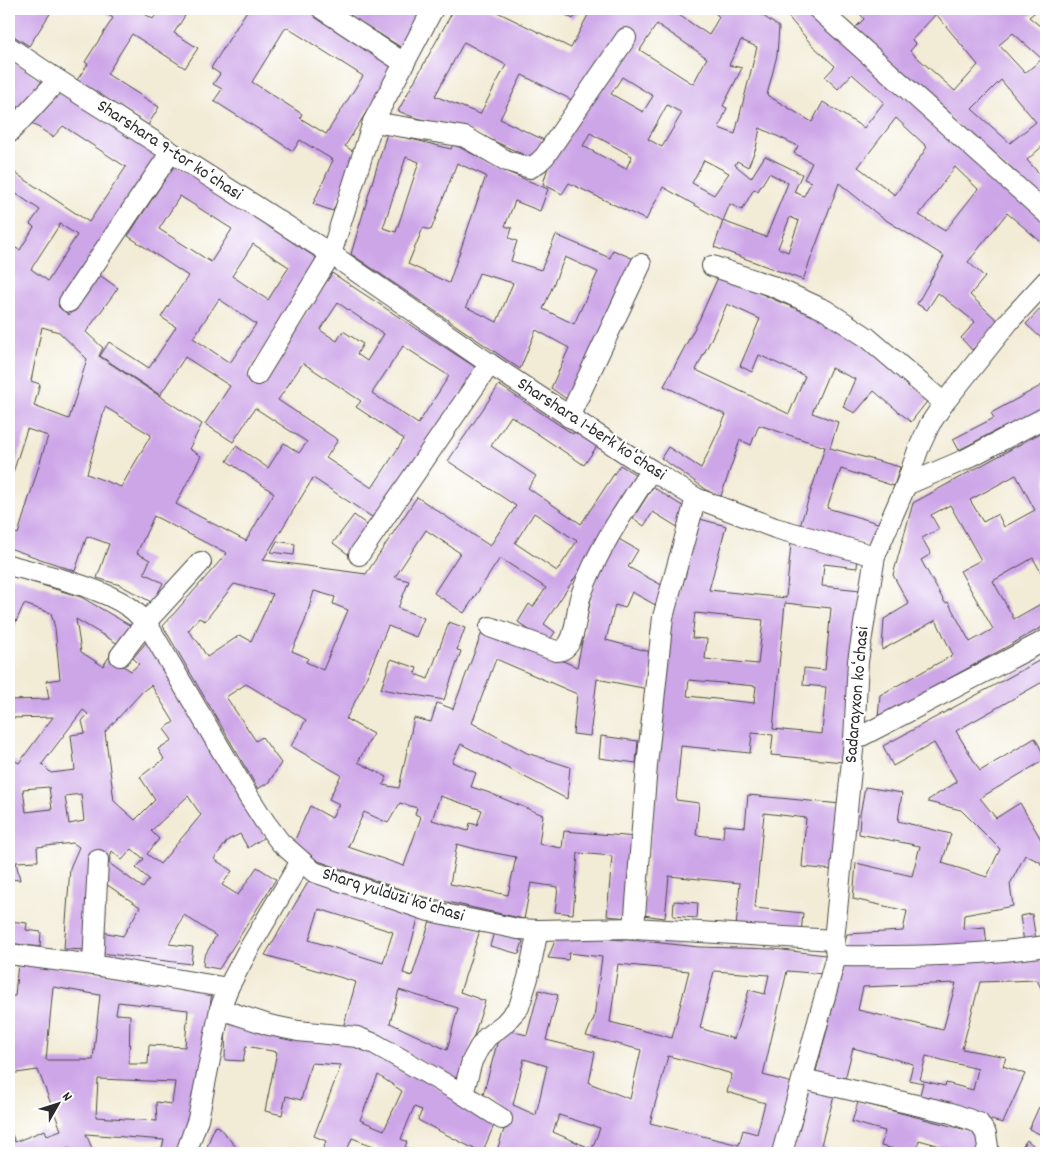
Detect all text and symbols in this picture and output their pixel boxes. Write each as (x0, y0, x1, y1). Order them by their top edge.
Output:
street label: Sharshara 9-tor koʻchasi (91, 95, 247, 207)
street label: Sharshara 1-berk koʻchasi (512, 372, 670, 488)
street label: Sadarayxon koʻchasi (840, 626, 876, 764)
street label: Sharq yulduzi koʻchasi (319, 862, 467, 930)
north arrow (32, 1080, 82, 1130)
text: N (57, 1088, 77, 1106)

